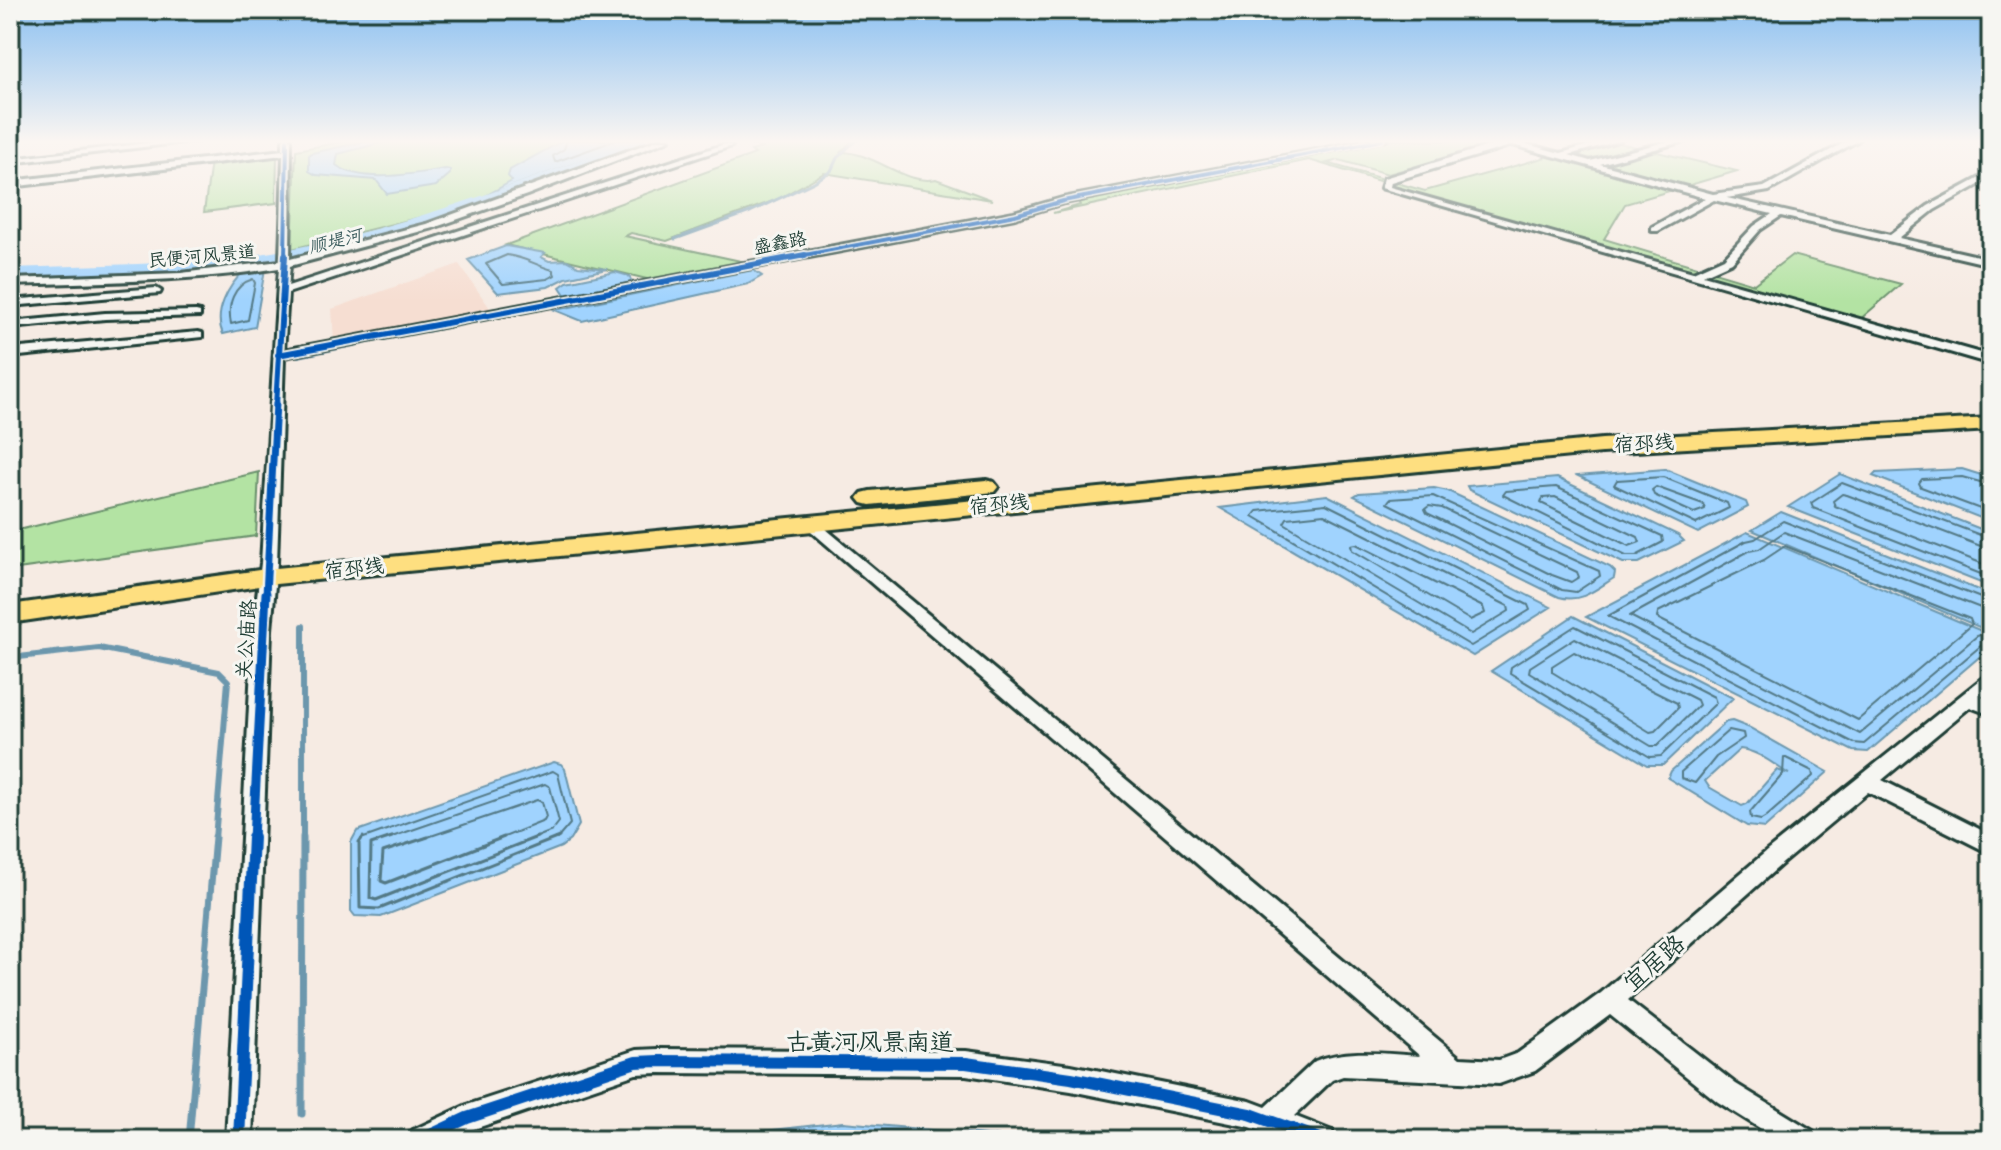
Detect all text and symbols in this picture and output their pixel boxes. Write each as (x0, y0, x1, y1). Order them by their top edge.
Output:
water label: 顺堤河 (306, 222, 367, 259)
street label: 盛鑫路 (751, 226, 809, 260)
street label: 民便河风景道 (147, 239, 257, 273)
street label: 宿邳线 (1613, 428, 1675, 458)
street label: 宿邳线 (968, 488, 1030, 520)
street label: 宿邳线 (323, 552, 385, 584)
street label: 关公庙路 (230, 597, 262, 680)
street label: 宜居路 (1616, 927, 1692, 999)
street label: 古黄河风景南道 (786, 1026, 954, 1058)

